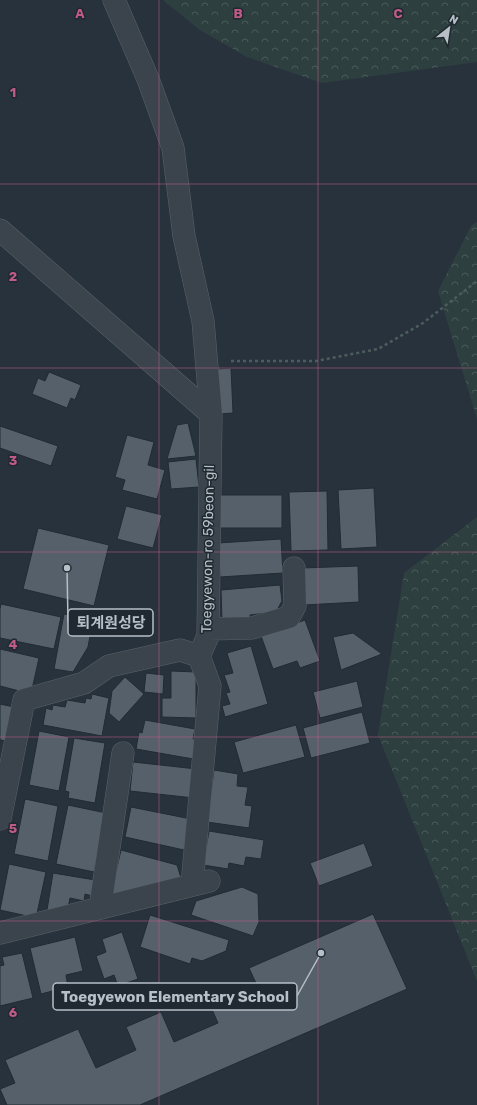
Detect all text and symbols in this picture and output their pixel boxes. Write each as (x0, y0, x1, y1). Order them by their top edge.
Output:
text: A (75, 6, 85, 21)
text: B (233, 6, 243, 21)
text: C (393, 6, 403, 21)
north arrow (429, 8, 469, 48)
text: N (447, 12, 460, 27)
text: 1 (10, 85, 16, 100)
text: 2 (9, 269, 17, 284)
text: 3 (9, 453, 18, 468)
street label: Toegyewon-ro 59beon-gil (198, 465, 218, 633)
callout: 퇴계원성당 (68, 609, 153, 636)
text: 퇴계원성당 (76, 614, 146, 632)
text: 4 (9, 637, 18, 652)
text: 5 (9, 821, 17, 836)
callout: Toegyewon Elementary School (53, 983, 297, 1010)
text: Toegyewon Elementary School (61, 988, 289, 1006)
text: 6 (9, 1005, 18, 1020)

